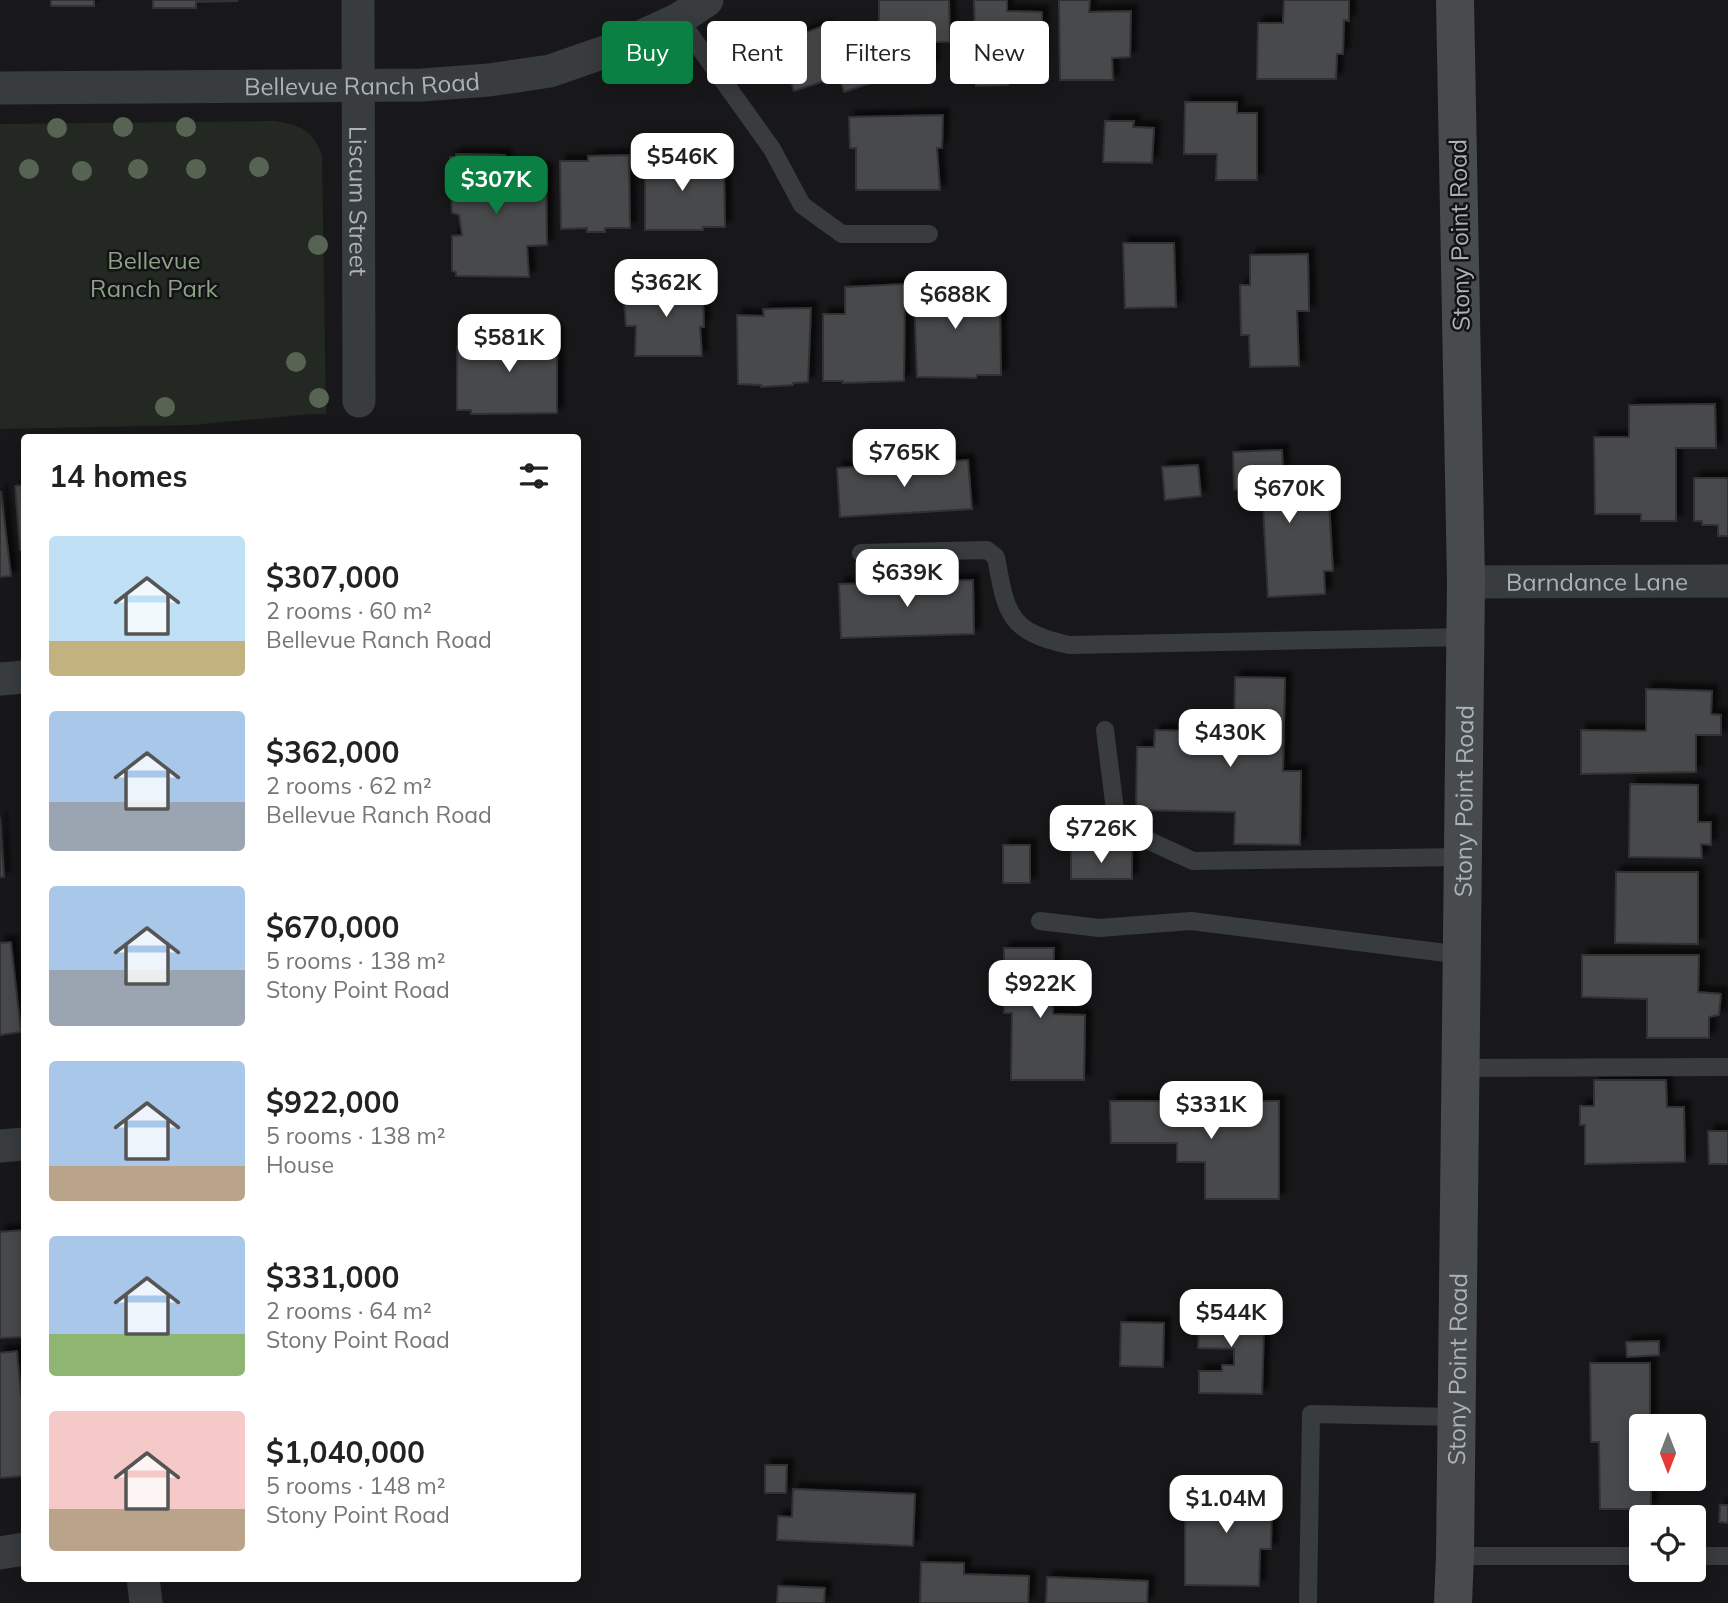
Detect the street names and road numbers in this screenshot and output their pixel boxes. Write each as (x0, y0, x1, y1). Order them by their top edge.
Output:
street label: Bellevue Ranch Road (244, 66, 481, 101)
street label: Liscum Street (343, 126, 374, 276)
street label: Stony Point Road (1442, 139, 1476, 331)
street label: Barndance Lane (1506, 566, 1688, 597)
street label: Stony Point Road (1447, 705, 1480, 897)
street label: Stony Point Road (1441, 1273, 1473, 1465)

